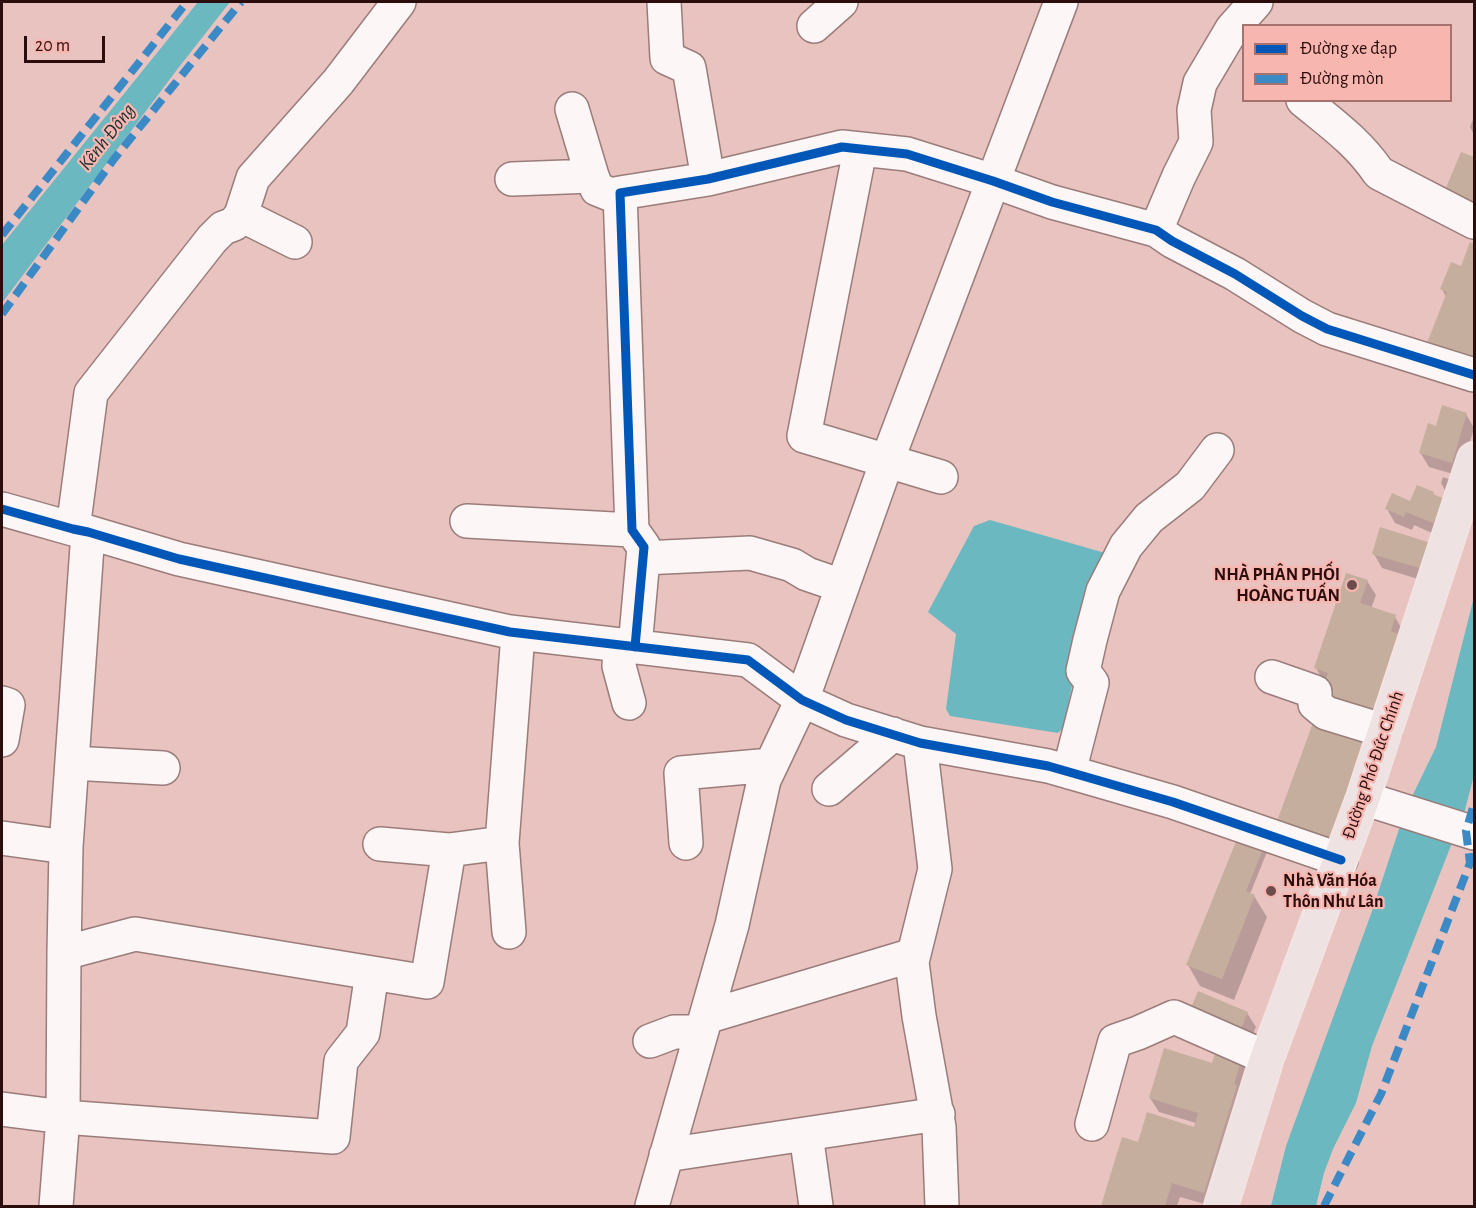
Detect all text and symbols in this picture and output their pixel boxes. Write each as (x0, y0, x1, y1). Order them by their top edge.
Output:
scale bar (27, 24, 108, 62)
legend (1242, 24, 1452, 102)
text: 20 m (35, 37, 70, 55)
text: Đường xe đạp (1300, 40, 1397, 58)
text: Đường mòn (1300, 70, 1384, 88)
water label: Kênh Đông (73, 99, 141, 175)
place label: NHÀ PHÂN PHỐI HOÀNG TUẤN (1214, 564, 1340, 606)
marker: NHÀ PHÂN PHỐI HOÀNG TUẤN (1345, 578, 1359, 592)
street label: Đường Phó Đức Chính (1338, 688, 1408, 842)
place label: Nhà Văn Hóa Thôn Như Lân (1283, 870, 1384, 912)
marker: Nhà Văn Hóa Thôn Như Lân (1264, 884, 1278, 898)

